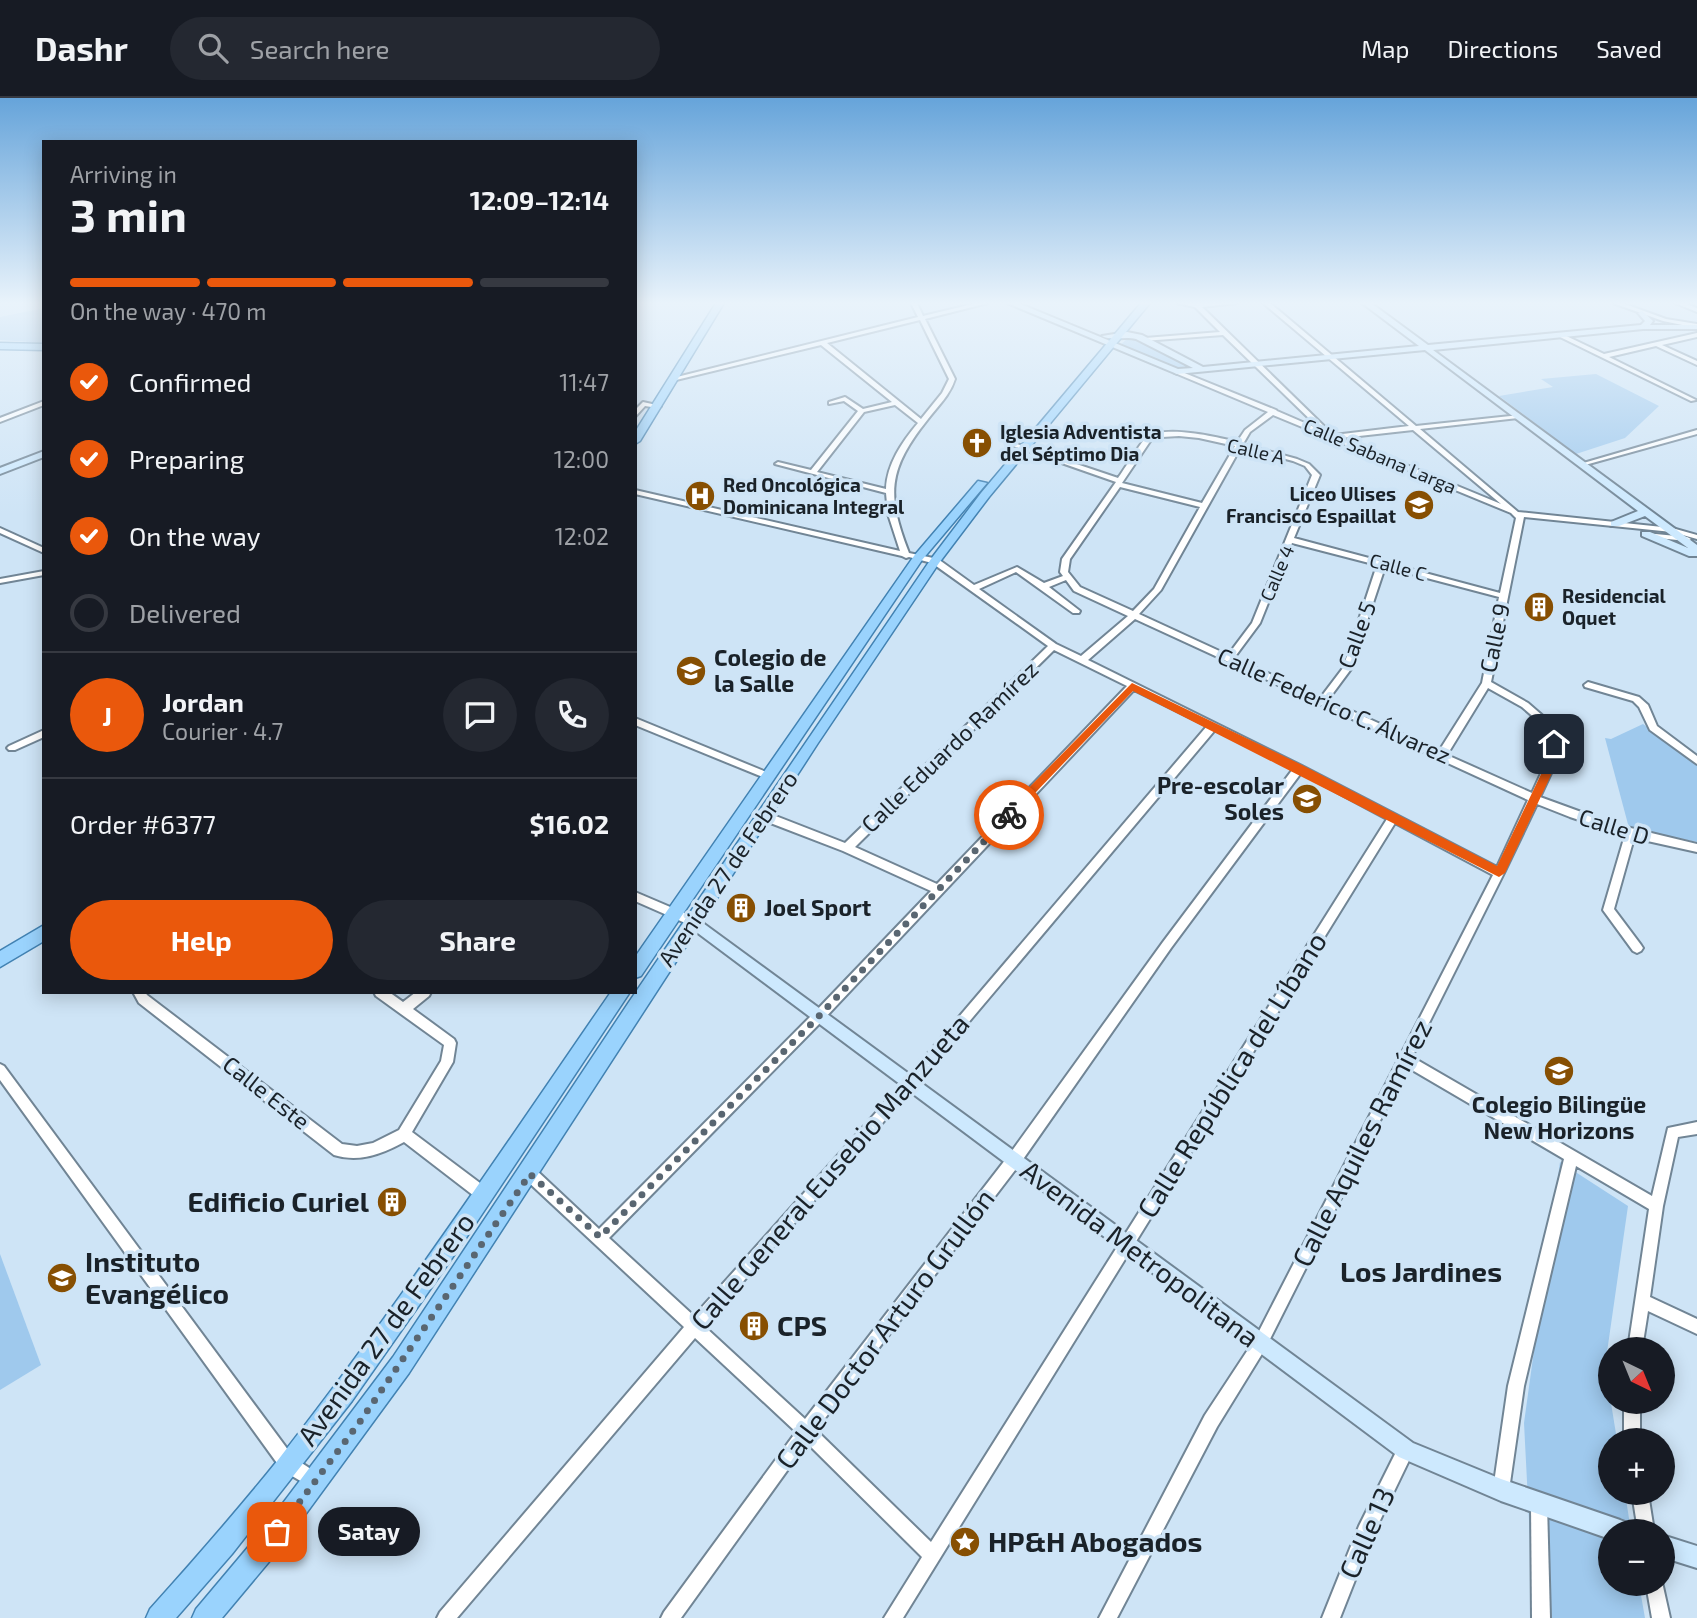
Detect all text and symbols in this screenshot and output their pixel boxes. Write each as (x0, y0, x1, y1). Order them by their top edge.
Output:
search box (170, 17, 660, 80)
text: Dashr (35, 28, 128, 68)
icon: search (194, 29, 232, 67)
text: Search here (250, 33, 389, 64)
text: Map (1361, 34, 1409, 63)
text: Directions (1447, 34, 1558, 63)
text: Saved (1596, 34, 1662, 63)
text: Arriving in (70, 160, 177, 188)
text: 12:09–12:14 (470, 184, 609, 215)
text: 3 min (70, 186, 187, 241)
text: On the way · 470 m (70, 297, 267, 325)
icon: check (70, 363, 108, 401)
text: Confirmed (129, 366, 252, 397)
text: 11:47 (559, 368, 609, 396)
street label: Calle Sabana Larga (1300, 413, 1460, 498)
place label: Iglesia Adventista del Séptimo Dia (1000, 420, 1162, 465)
church icon: Iglesia Adventista del Séptimo Dia (960, 426, 994, 460)
street label: Calle A (1225, 433, 1287, 468)
icon: check (70, 440, 108, 478)
text: Preparing (129, 443, 244, 474)
text: 12:00 (554, 445, 609, 473)
place label: Red Oncológica Dominicana Integral (723, 473, 905, 518)
hospital icon: Red Oncológica Dominicana Integral (683, 479, 717, 513)
place label: Liceo Ulises Francisco Espaillat (1226, 482, 1396, 527)
school or university icon: Liceo Ulises Francisco Espaillat (1402, 488, 1436, 522)
icon: check (70, 517, 108, 555)
text: On the way (129, 520, 260, 551)
text: 12:02 (555, 522, 609, 550)
street label: Calle 4 (1254, 541, 1299, 604)
street label: Calle C (1367, 548, 1429, 585)
place label: Residencial Oquet (1562, 584, 1666, 629)
building icon: Residencial Oquet (1522, 590, 1556, 624)
text: Delivered (129, 597, 241, 628)
street label: Calle 5 (1331, 597, 1381, 672)
street label: Calle 9 (1473, 601, 1515, 675)
street label: Calle Federico C. Álvarez (1213, 641, 1455, 769)
place label: Colegio de la Salle (714, 643, 827, 697)
school or university icon: Colegio de la Salle (674, 654, 708, 688)
street label: Calle Eduardo Ramírez (855, 655, 1043, 838)
button: chat (443, 678, 517, 752)
button: phone (535, 678, 609, 752)
text: Jordan (162, 686, 244, 717)
text: J (102, 700, 112, 731)
pin (1524, 714, 1584, 774)
text: Courier · 4.7 (162, 717, 283, 745)
icon: home (1535, 725, 1573, 763)
street label: Avenida 27 de Febrero (651, 765, 803, 971)
place label: Pre-escolar Soles (1157, 771, 1284, 825)
courier (974, 780, 1044, 850)
school or university icon: Pre-escolar Soles (1290, 782, 1324, 816)
icon: bike (990, 796, 1028, 834)
street label: Calle D (1576, 802, 1653, 850)
text: Order #6377 (70, 808, 216, 839)
text: $16.02 (529, 808, 609, 839)
building icon: Joel Sport (724, 891, 758, 925)
place label: Joel Sport (764, 893, 871, 921)
button: Help (70, 900, 333, 980)
button: Share (347, 900, 609, 980)
street label: Calle República del Líbano (1129, 926, 1333, 1223)
street label: Calle General Eusebio Manzueta (683, 1007, 976, 1336)
street label: Calle Aquiles Ramírez (1284, 1013, 1438, 1272)
street label: Calle Este (218, 1050, 316, 1135)
school or university icon: Colegio Bilingüe New Horizons (1542, 1054, 1576, 1088)
place label: Colegio Bilingüe New Horizons (1472, 1090, 1646, 1144)
street label: Avenida Metropolitana (1015, 1152, 1266, 1354)
street label: Calle Doctor Arturo Grullón (768, 1182, 1001, 1475)
place label: Edificio Curiel (187, 1184, 370, 1218)
building icon: Edificio Curiel (375, 1185, 409, 1219)
street label: Avenida 27 de Febrero (289, 1205, 481, 1451)
place label: Instituto Evangélico (85, 1244, 229, 1310)
district label: Los Jardines (1340, 1254, 1502, 1288)
school or university icon: Instituto Evangélico (45, 1261, 79, 1295)
place label: CPS (777, 1308, 827, 1342)
building icon: CPS (737, 1309, 771, 1343)
north arrow (1598, 1337, 1675, 1414)
map controls (1598, 1337, 1675, 1596)
button: + (1598, 1428, 1675, 1505)
street label: Calle 13 (1331, 1482, 1401, 1583)
pin (247, 1502, 307, 1562)
callout: Satay (319, 1508, 420, 1556)
icon: bag (258, 1513, 296, 1551)
text: Satay (338, 1517, 400, 1545)
button: − (1598, 1519, 1675, 1596)
place label: HP&H Abogados (988, 1524, 1202, 1558)
place icon: HP&H Abogados (948, 1525, 982, 1559)

